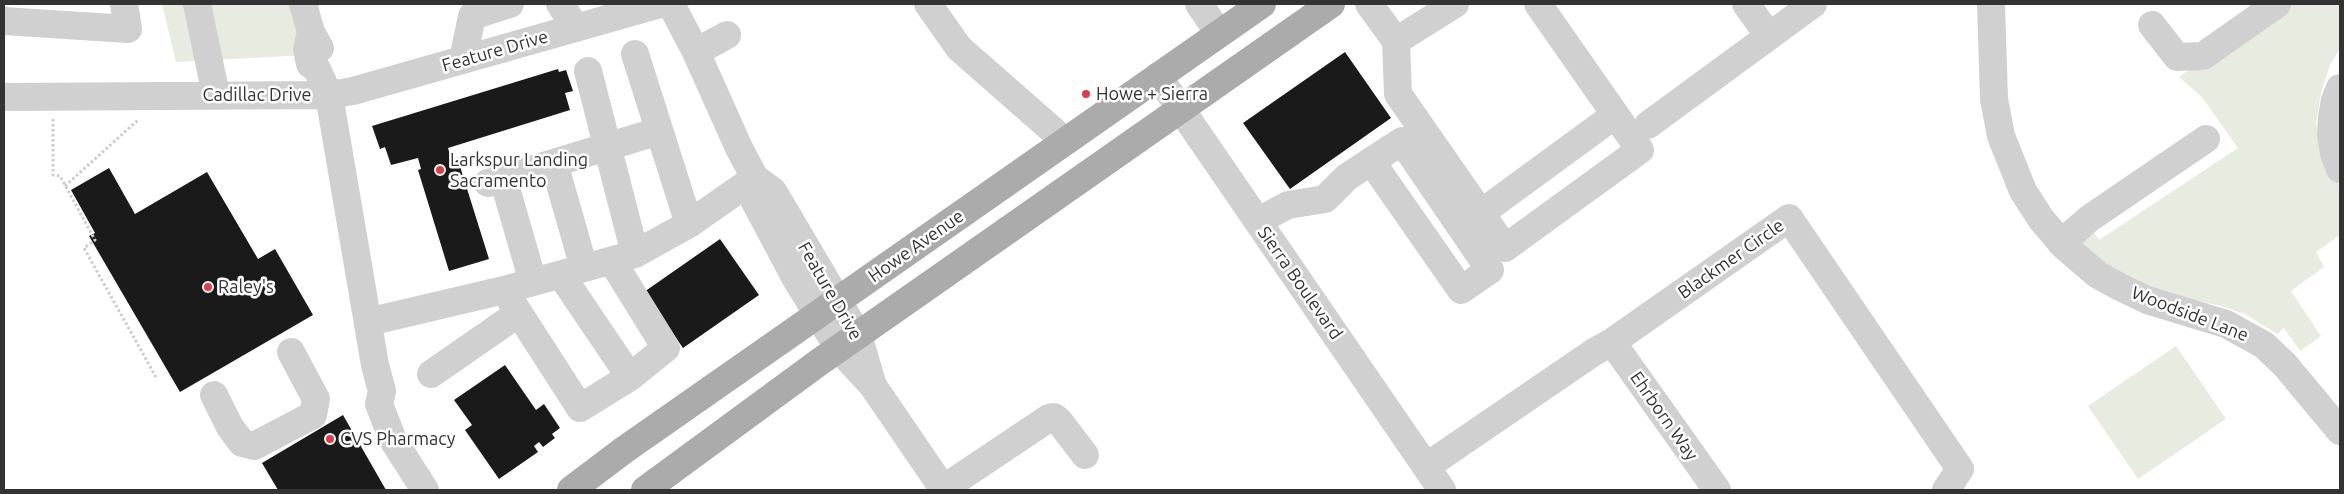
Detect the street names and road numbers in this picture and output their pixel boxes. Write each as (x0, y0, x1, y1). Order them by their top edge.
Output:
street label: Feature Drive (439, 26, 551, 76)
street label: Cadillac Drive (203, 84, 311, 106)
street label: Howe Avenue (864, 205, 968, 287)
street label: Blackmer Circle (1674, 214, 1788, 304)
street label: Sierra Boulevard (1253, 222, 1347, 344)
street label: Feature Drive (793, 238, 867, 344)
street label: Woodside Lane (2129, 282, 2251, 346)
street label: Ehrborn Way (1625, 367, 1703, 465)

